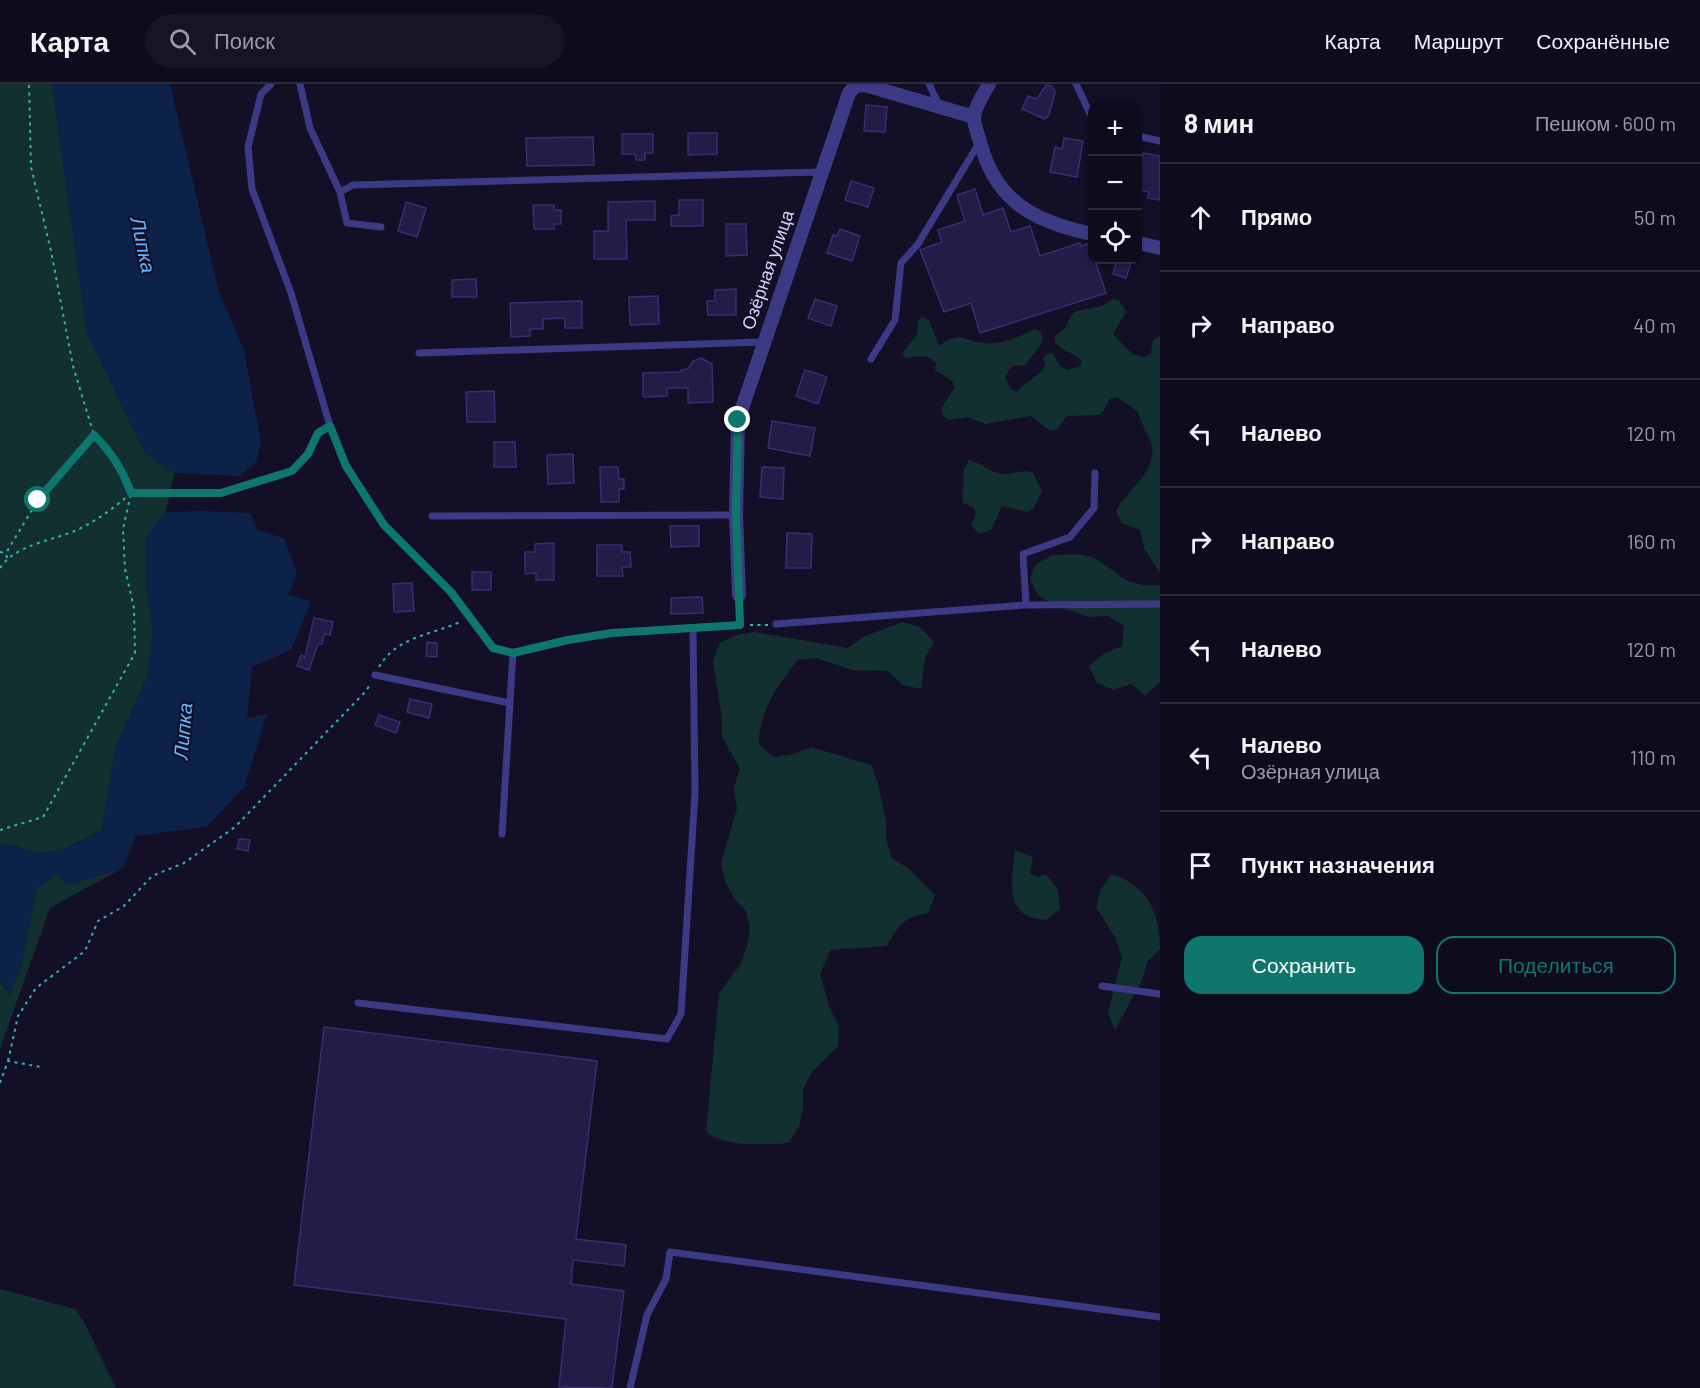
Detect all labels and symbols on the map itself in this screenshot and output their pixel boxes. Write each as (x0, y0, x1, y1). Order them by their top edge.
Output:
street label: Озёрная улица (736, 206, 798, 332)
water label: Липка (126, 213, 162, 275)
route end (724, 406, 750, 432)
route start (24, 486, 50, 512)
water label: Липка (167, 702, 196, 762)

